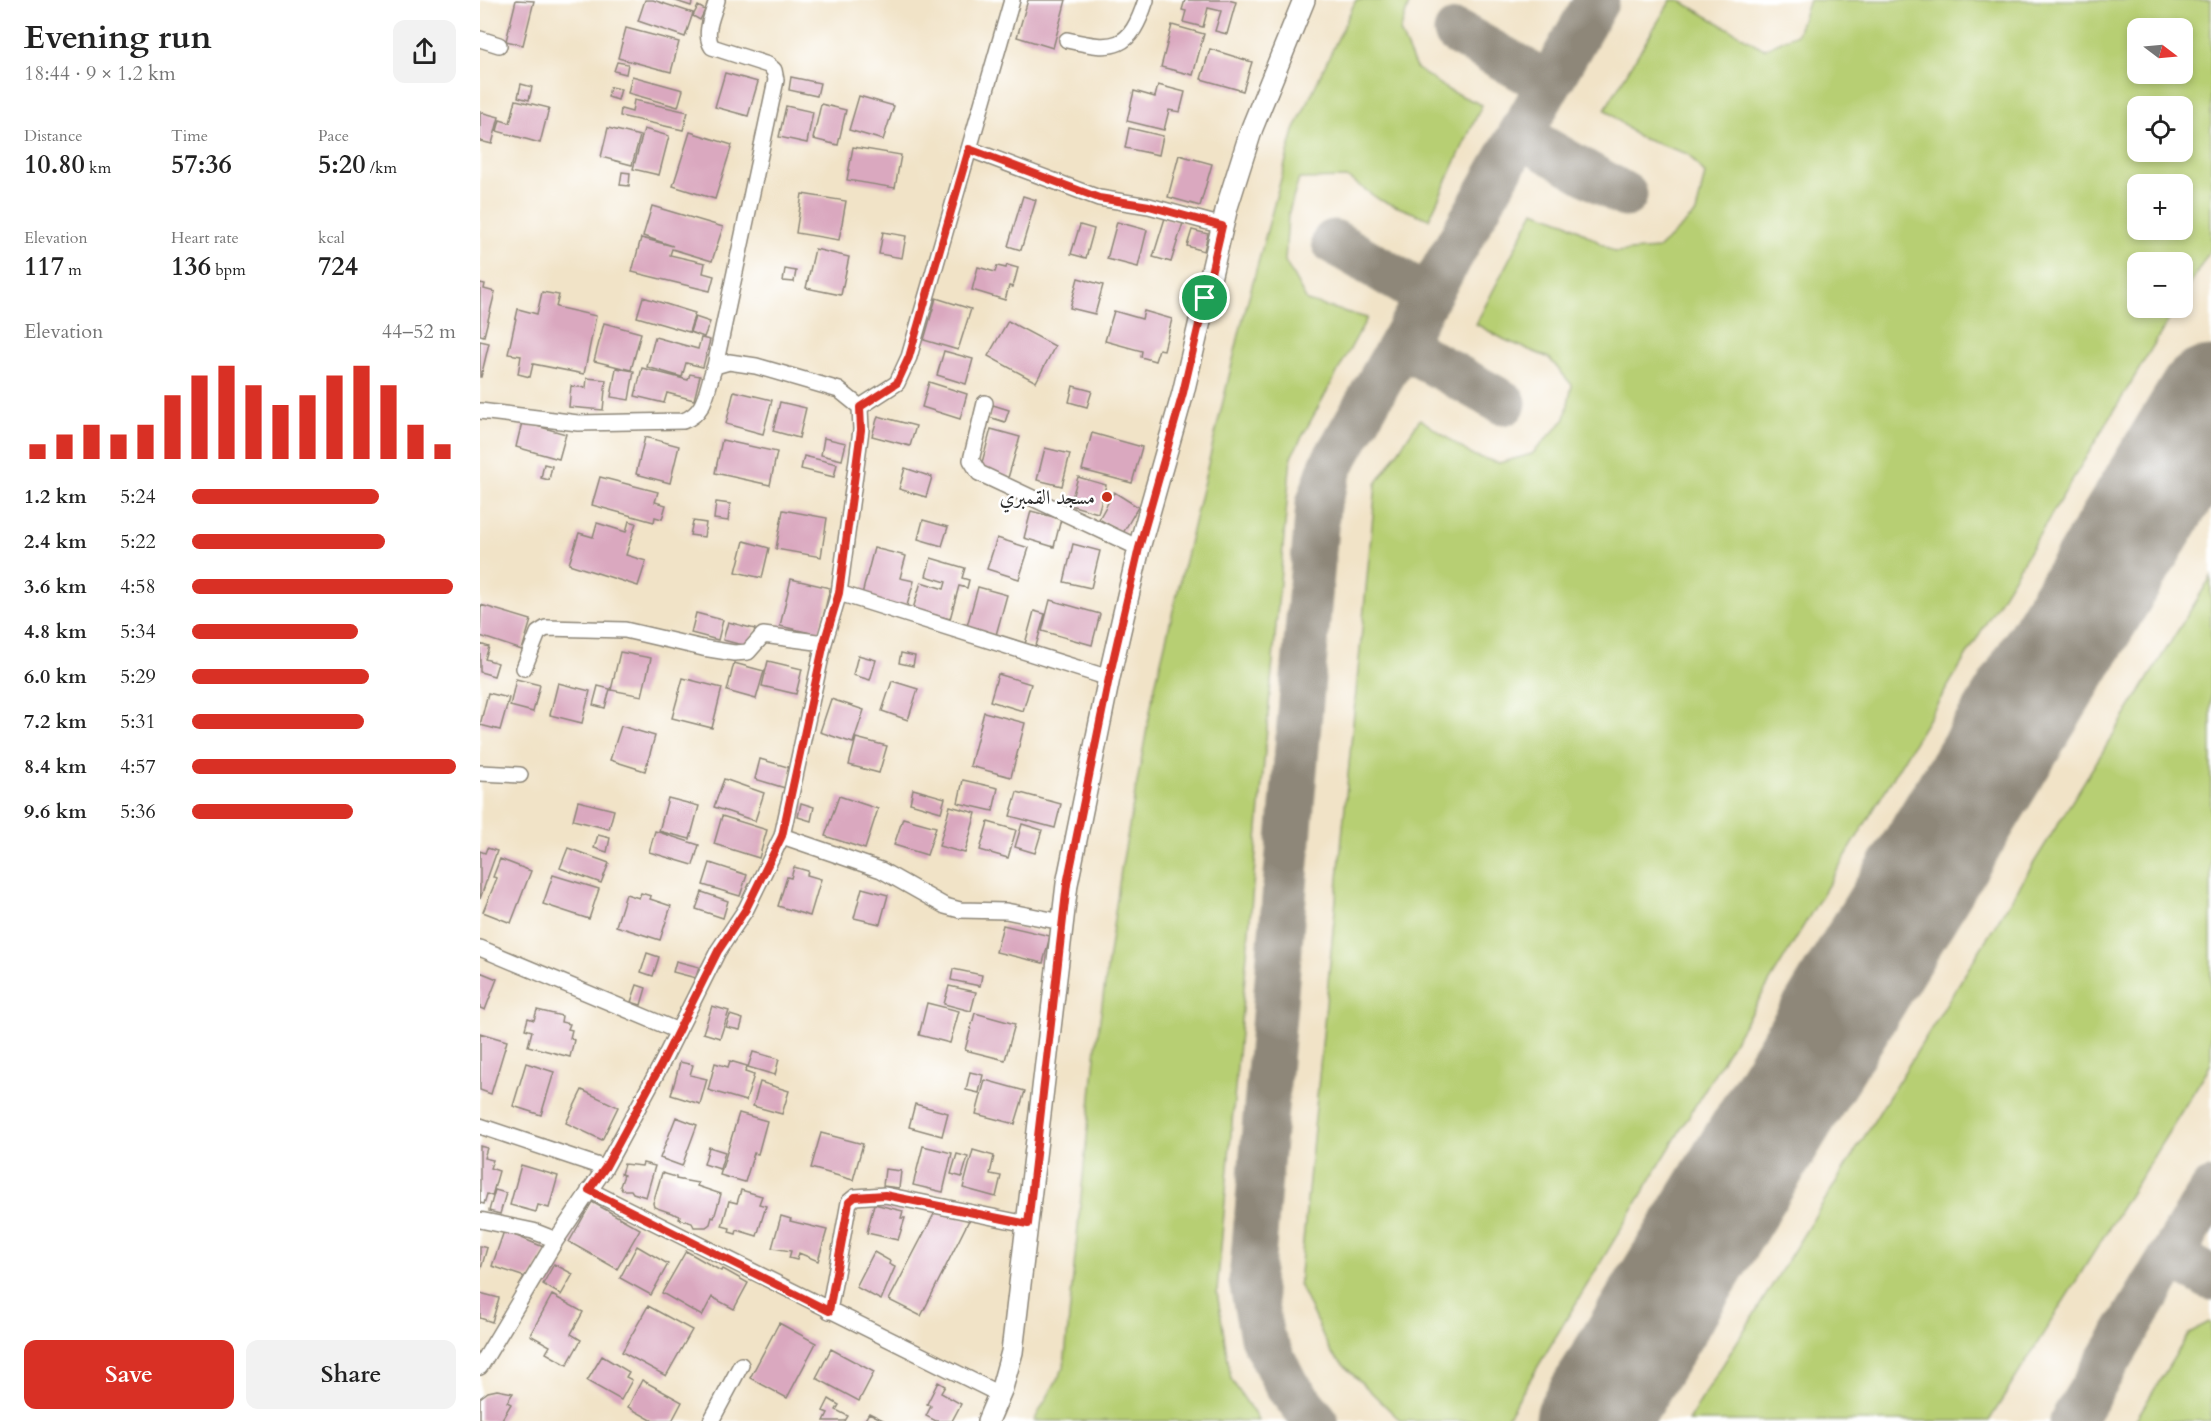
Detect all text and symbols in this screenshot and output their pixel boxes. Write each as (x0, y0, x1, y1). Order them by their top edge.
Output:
text: Evening run (24, 15, 212, 60)
north arrow (2127, 18, 2193, 84)
map controls (2127, 18, 2193, 318)
button: share (393, 20, 456, 83)
text: 18:44 · 9 × 1.2 km (24, 60, 176, 87)
button: locate (2127, 96, 2193, 162)
text: Distance (24, 125, 82, 147)
text: Time (171, 125, 208, 147)
text: Pace (318, 125, 349, 147)
text: 10.80 (24, 147, 85, 182)
text: 57:36 (171, 147, 232, 182)
text: 5:20 (318, 147, 366, 182)
text: km (85, 157, 111, 179)
text: /km (366, 157, 397, 179)
button: + (2127, 174, 2193, 240)
text: Elevation (24, 227, 88, 249)
text: Heart rate (171, 227, 239, 249)
text: kcal (318, 227, 345, 249)
text: 117 (24, 249, 64, 284)
text: 136 (171, 249, 211, 284)
text: 724 (318, 249, 358, 284)
button: − (2127, 252, 2193, 318)
text: m (64, 259, 82, 281)
text: bpm (211, 259, 246, 281)
pin (1179, 272, 1230, 323)
icon: arrive (1188, 281, 1221, 314)
text: Elevation (24, 318, 103, 345)
text: 44–52 m (382, 318, 456, 345)
text: 1.2 km (24, 483, 87, 510)
text: 5:24 (120, 483, 156, 510)
place label: مسجد القمبري (999, 484, 1095, 513)
marker: مسجد القمبري (1100, 490, 1114, 504)
text: 2.4 km (24, 528, 87, 555)
text: 5:22 (120, 528, 156, 555)
text: 3.6 km (24, 573, 87, 600)
text: 4:58 (120, 573, 156, 600)
text: 4.8 km (24, 618, 87, 645)
text: 5:34 (120, 618, 156, 645)
text: 6.0 km (24, 663, 87, 690)
text: 5:29 (120, 663, 156, 690)
text: 7.2 km (24, 708, 87, 735)
text: 5:31 (120, 708, 156, 735)
text: 8.4 km (24, 753, 87, 780)
text: 4:57 (120, 753, 156, 780)
text: 9.6 km (24, 798, 87, 825)
text: 5:36 (120, 798, 156, 825)
button: Save (24, 1340, 234, 1409)
button: Share (246, 1340, 456, 1409)

